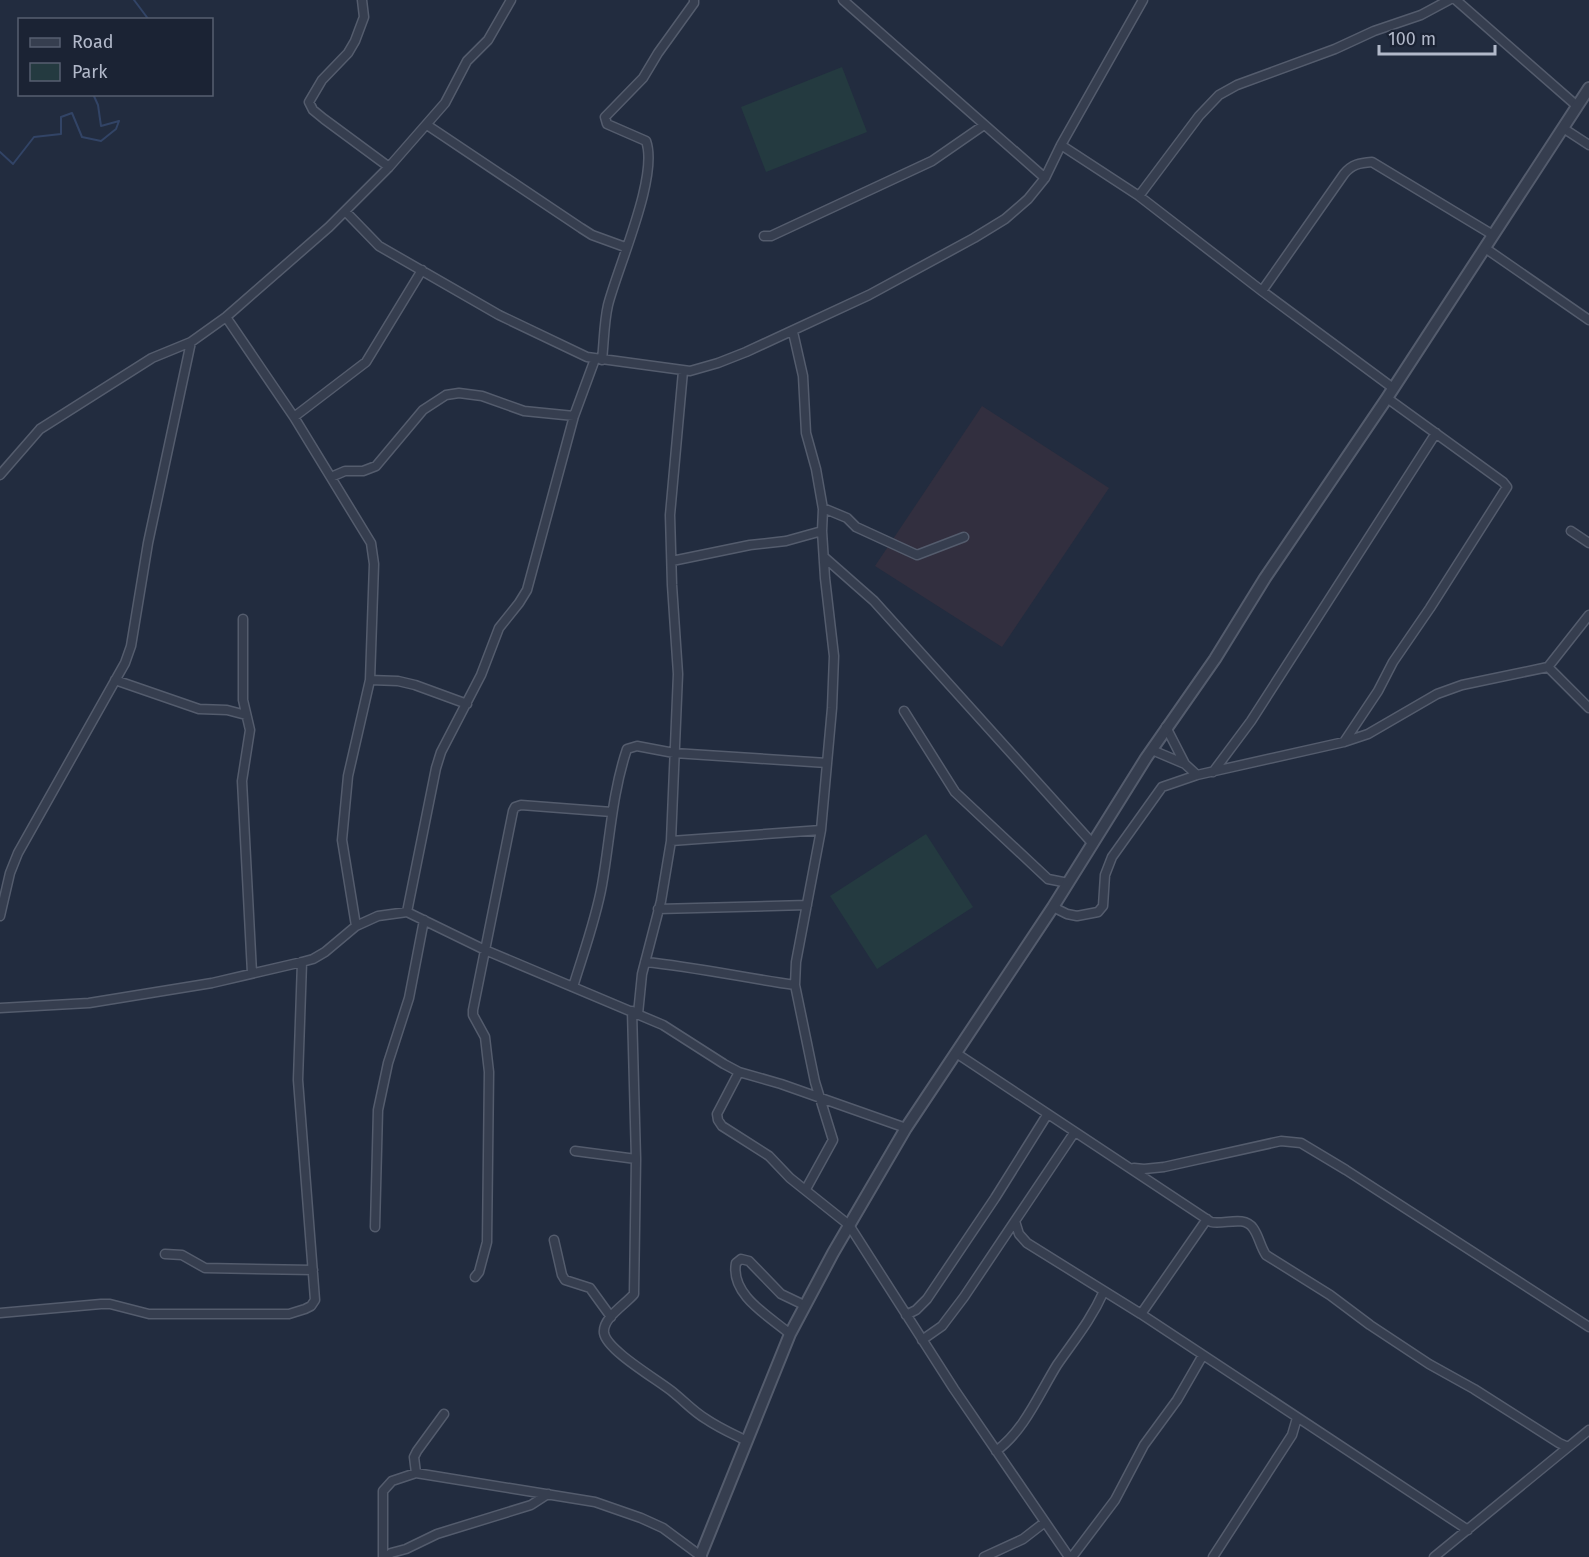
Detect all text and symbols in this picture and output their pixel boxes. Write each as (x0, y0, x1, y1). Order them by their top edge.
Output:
legend (18, 18, 213, 96)
scale bar (1379, 18, 1494, 56)
text: 100 m (1388, 28, 1436, 50)
text: Road (72, 31, 114, 53)
text: Park (72, 61, 108, 83)

